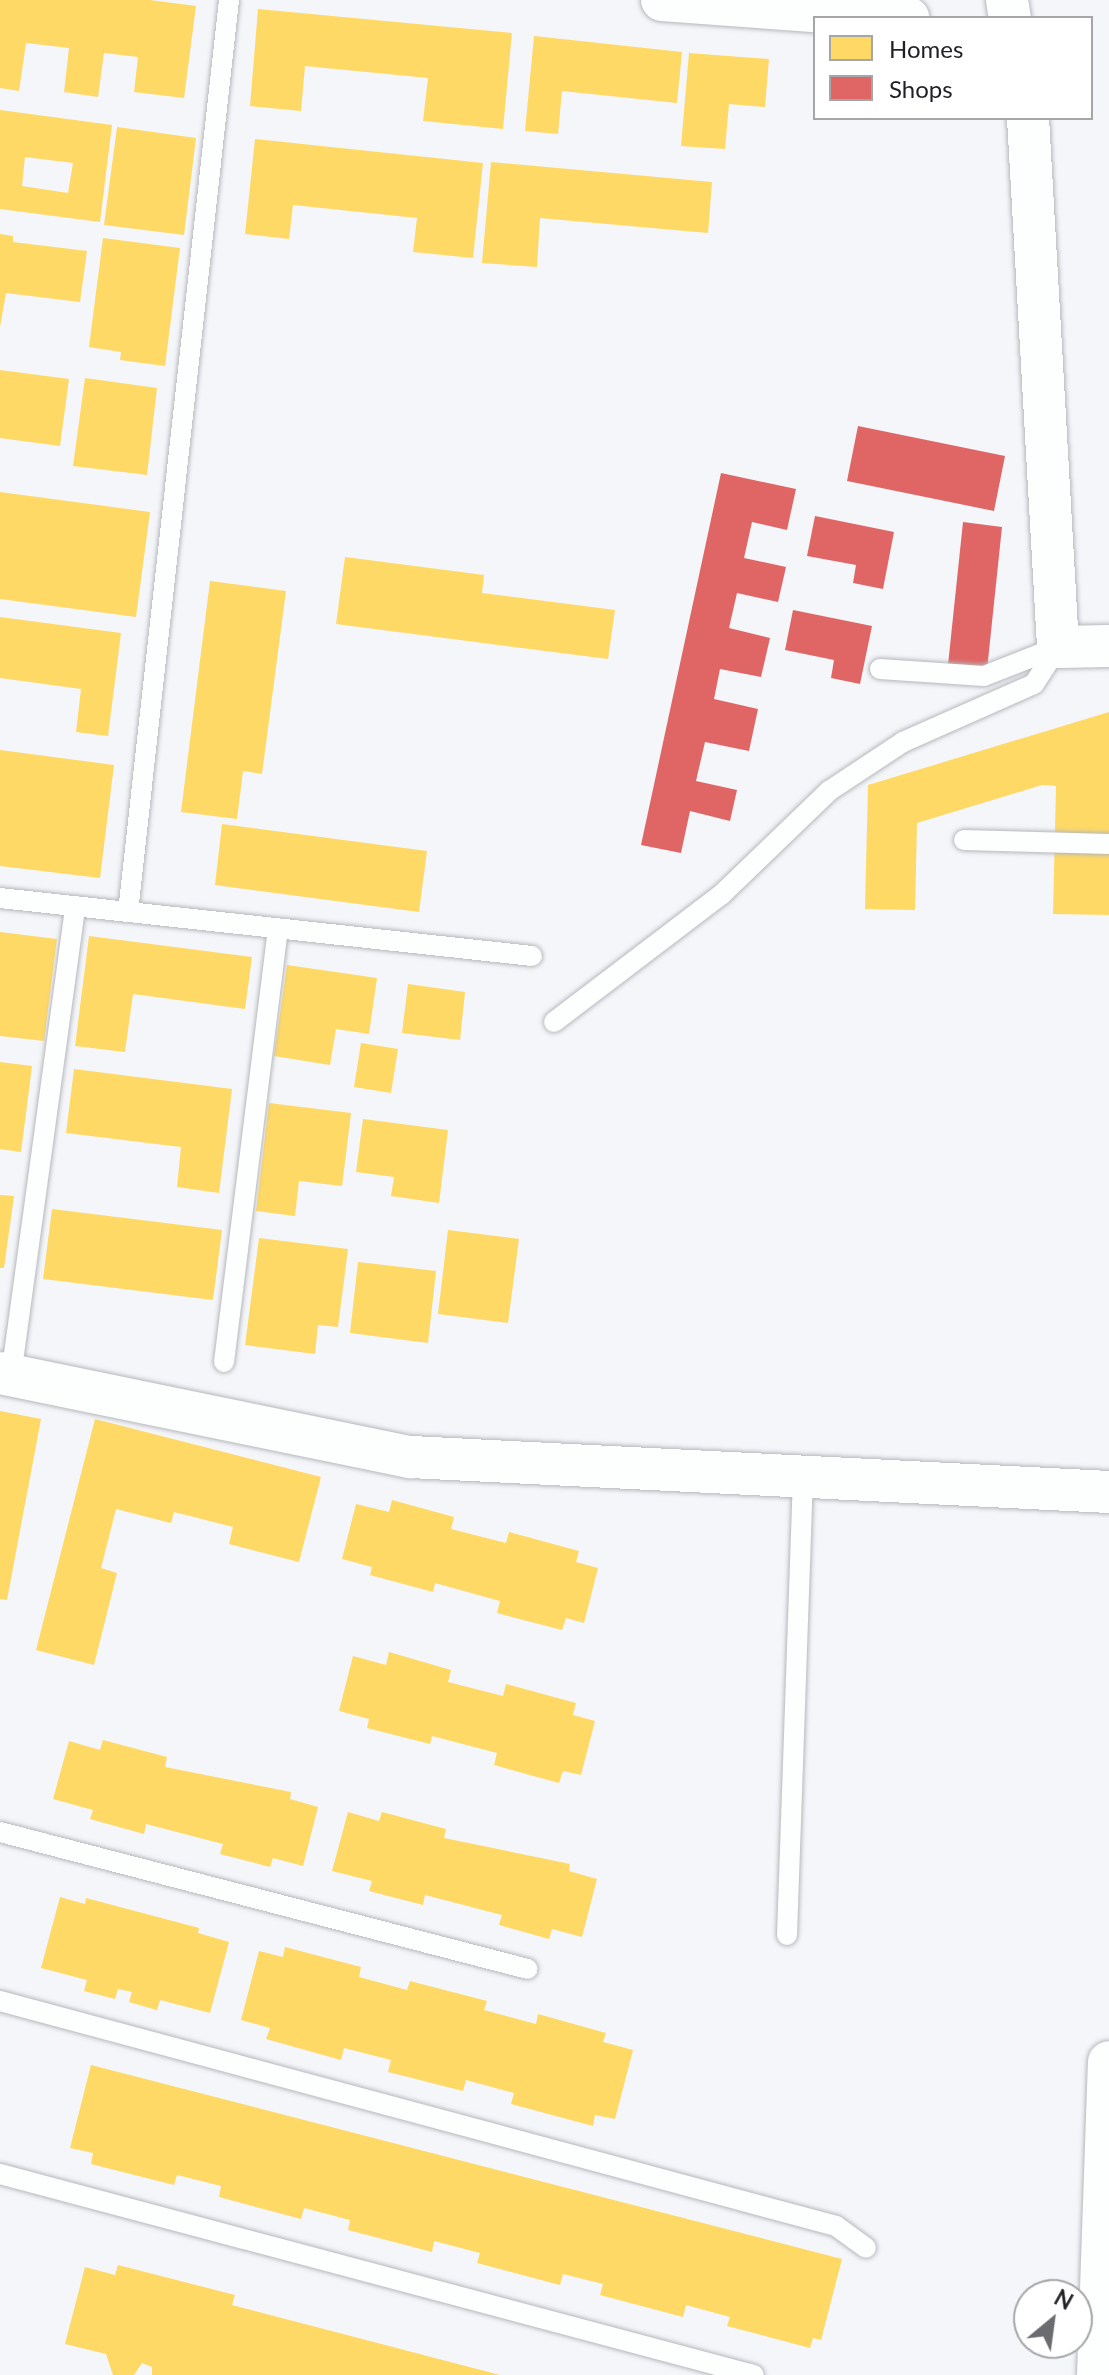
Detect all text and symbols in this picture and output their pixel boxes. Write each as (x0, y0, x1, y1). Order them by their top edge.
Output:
legend (813, 16, 1093, 120)
text: Homes (889, 34, 963, 63)
text: Shops (889, 74, 953, 103)
north arrow (1013, 2279, 1093, 2359)
text: N (1050, 2283, 1078, 2315)

